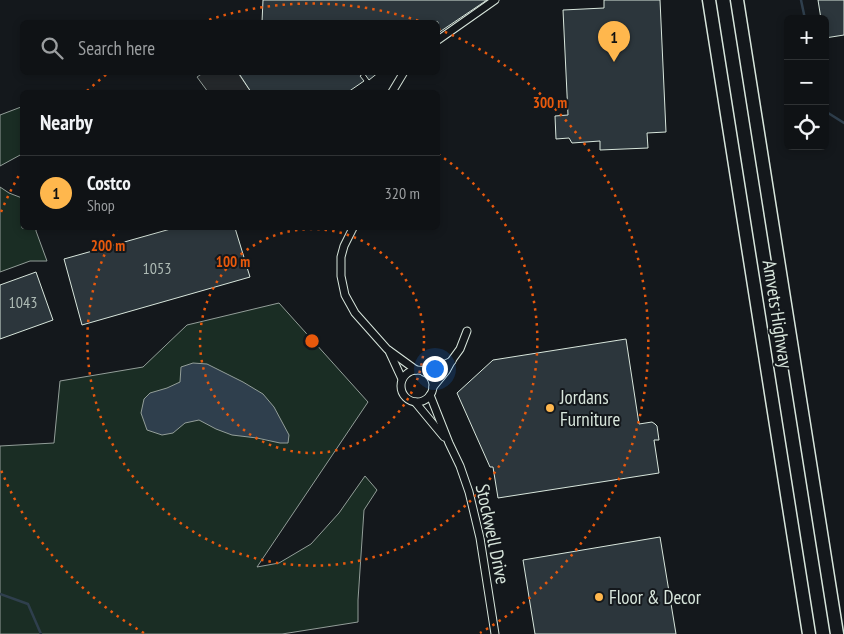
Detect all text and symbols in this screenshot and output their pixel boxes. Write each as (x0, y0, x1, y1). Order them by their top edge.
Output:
map controls (784, 15, 829, 150)
button: + (784, 15, 829, 60)
search box (20, 20, 440, 75)
pin: 1 (598, 21, 630, 62)
icon: search (38, 34, 66, 62)
text: Search here (78, 36, 155, 60)
button: − (784, 60, 829, 105)
text: 300 m (533, 93, 567, 112)
button: locate (784, 105, 829, 150)
text: Nearby (40, 109, 93, 136)
text: Costco (87, 171, 131, 195)
text: 1 (52, 183, 60, 203)
text: 320 m (385, 183, 420, 203)
text: Shop (87, 195, 115, 215)
text: 200 m (91, 236, 125, 255)
text: 100 m (216, 252, 250, 271)
house number: 1053 (143, 258, 171, 278)
street label: Amvets Highway (758, 258, 799, 371)
house number: 1043 (9, 292, 37, 312)
centre of rings (303, 332, 321, 350)
your location (422, 356, 448, 382)
place label: Jordans Furniture (559, 385, 620, 431)
marker: Jordans Furniture (544, 402, 556, 414)
street label: Stockwell Drive (471, 482, 515, 586)
place label: Floor & Decor (609, 585, 702, 609)
marker: Floor & Decor (593, 591, 605, 603)

